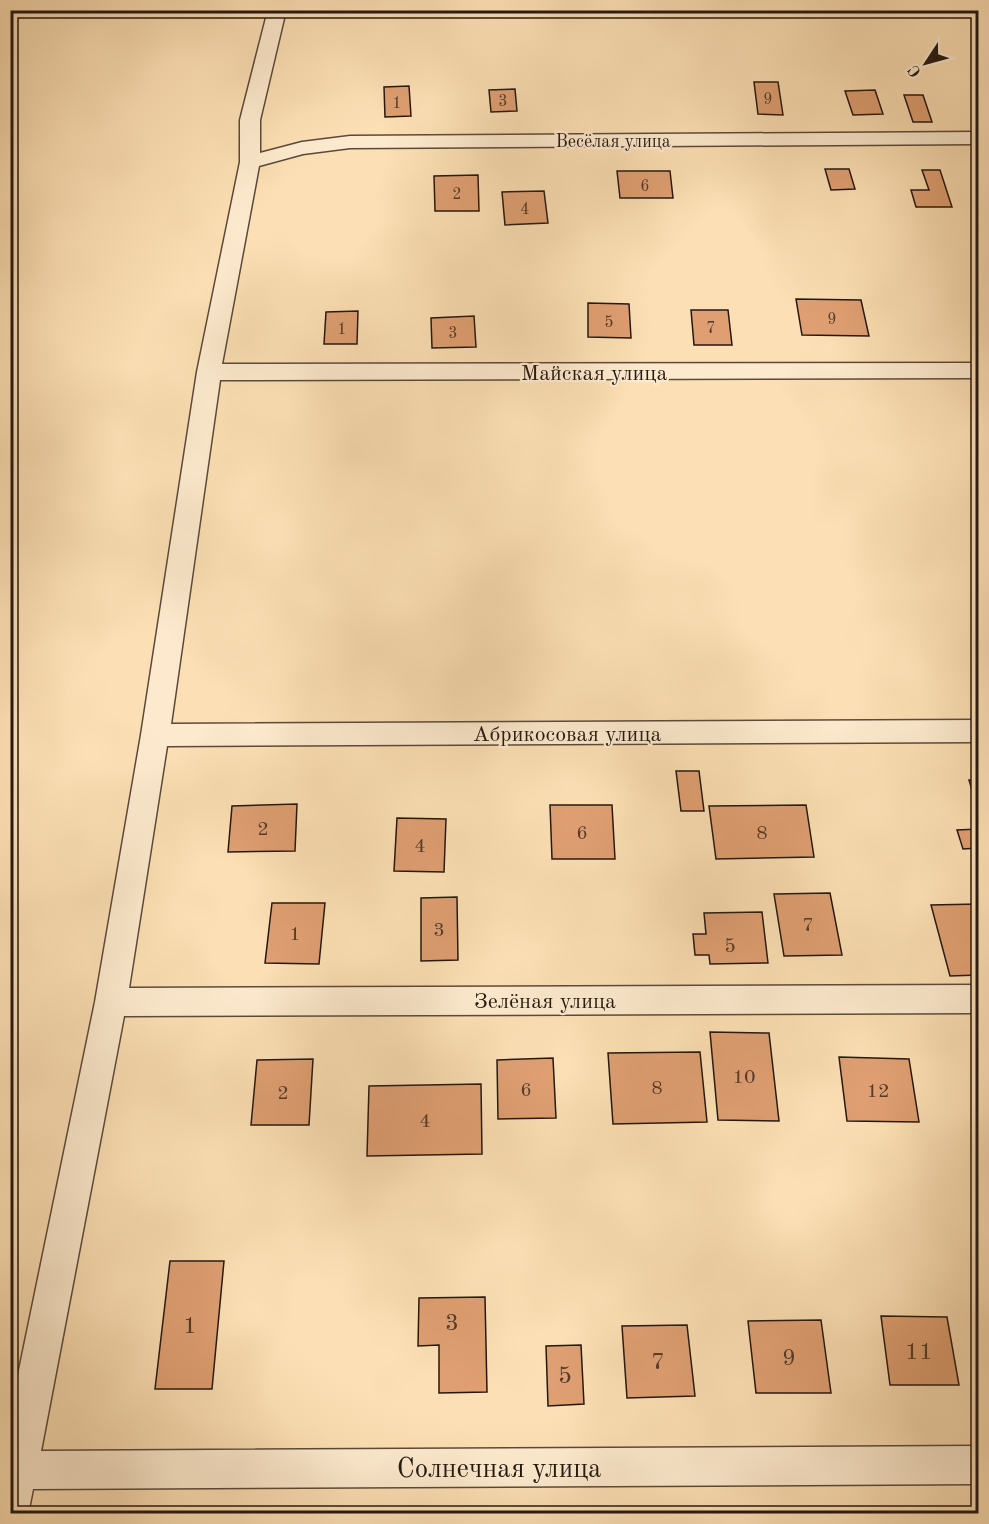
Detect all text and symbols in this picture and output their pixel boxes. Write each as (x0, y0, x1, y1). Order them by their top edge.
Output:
north arrow (896, 33, 956, 93)
text: С (906, 62, 925, 80)
house number: 9 (763, 92, 773, 108)
house number: 3 (498, 94, 508, 110)
house number: 1 (392, 96, 402, 112)
street label: Весёлая улица (555, 133, 671, 151)
house number: 6 (640, 179, 650, 195)
house number: 2 (452, 187, 462, 203)
house number: 4 (520, 202, 530, 218)
house number: 9 (827, 312, 837, 328)
house number: 5 (604, 315, 614, 331)
house number: 7 (706, 321, 716, 337)
house number: 1 (337, 322, 347, 338)
house number: 3 (448, 326, 458, 342)
street label: Майская улица (521, 363, 667, 385)
street label: Абрикосовая улица (473, 724, 661, 746)
house number: 2 (257, 820, 269, 840)
house number: 6 (576, 824, 588, 844)
house number: 8 (756, 824, 768, 844)
house number: 4 (414, 837, 426, 857)
house number: 7 (802, 916, 814, 936)
house number: 3 (433, 921, 445, 941)
house number: 1 (289, 925, 301, 945)
house number: 5 (724, 937, 736, 957)
street label: Зелёная улица (474, 991, 616, 1013)
house number: 10 (732, 1068, 756, 1088)
house number: 8 (651, 1079, 663, 1099)
house number: 6 (520, 1081, 532, 1101)
house number: 12 (866, 1082, 890, 1102)
house number: 2 (277, 1084, 289, 1104)
house number: 4 (419, 1112, 431, 1132)
house number: 3 (445, 1312, 459, 1336)
house number: 1 (183, 1315, 197, 1339)
house number: 11 (905, 1341, 933, 1365)
house number: 9 (782, 1347, 796, 1371)
house number: 7 (651, 1351, 665, 1375)
house number: 5 (558, 1365, 572, 1389)
street label: Солнечная улица (397, 1456, 601, 1483)

